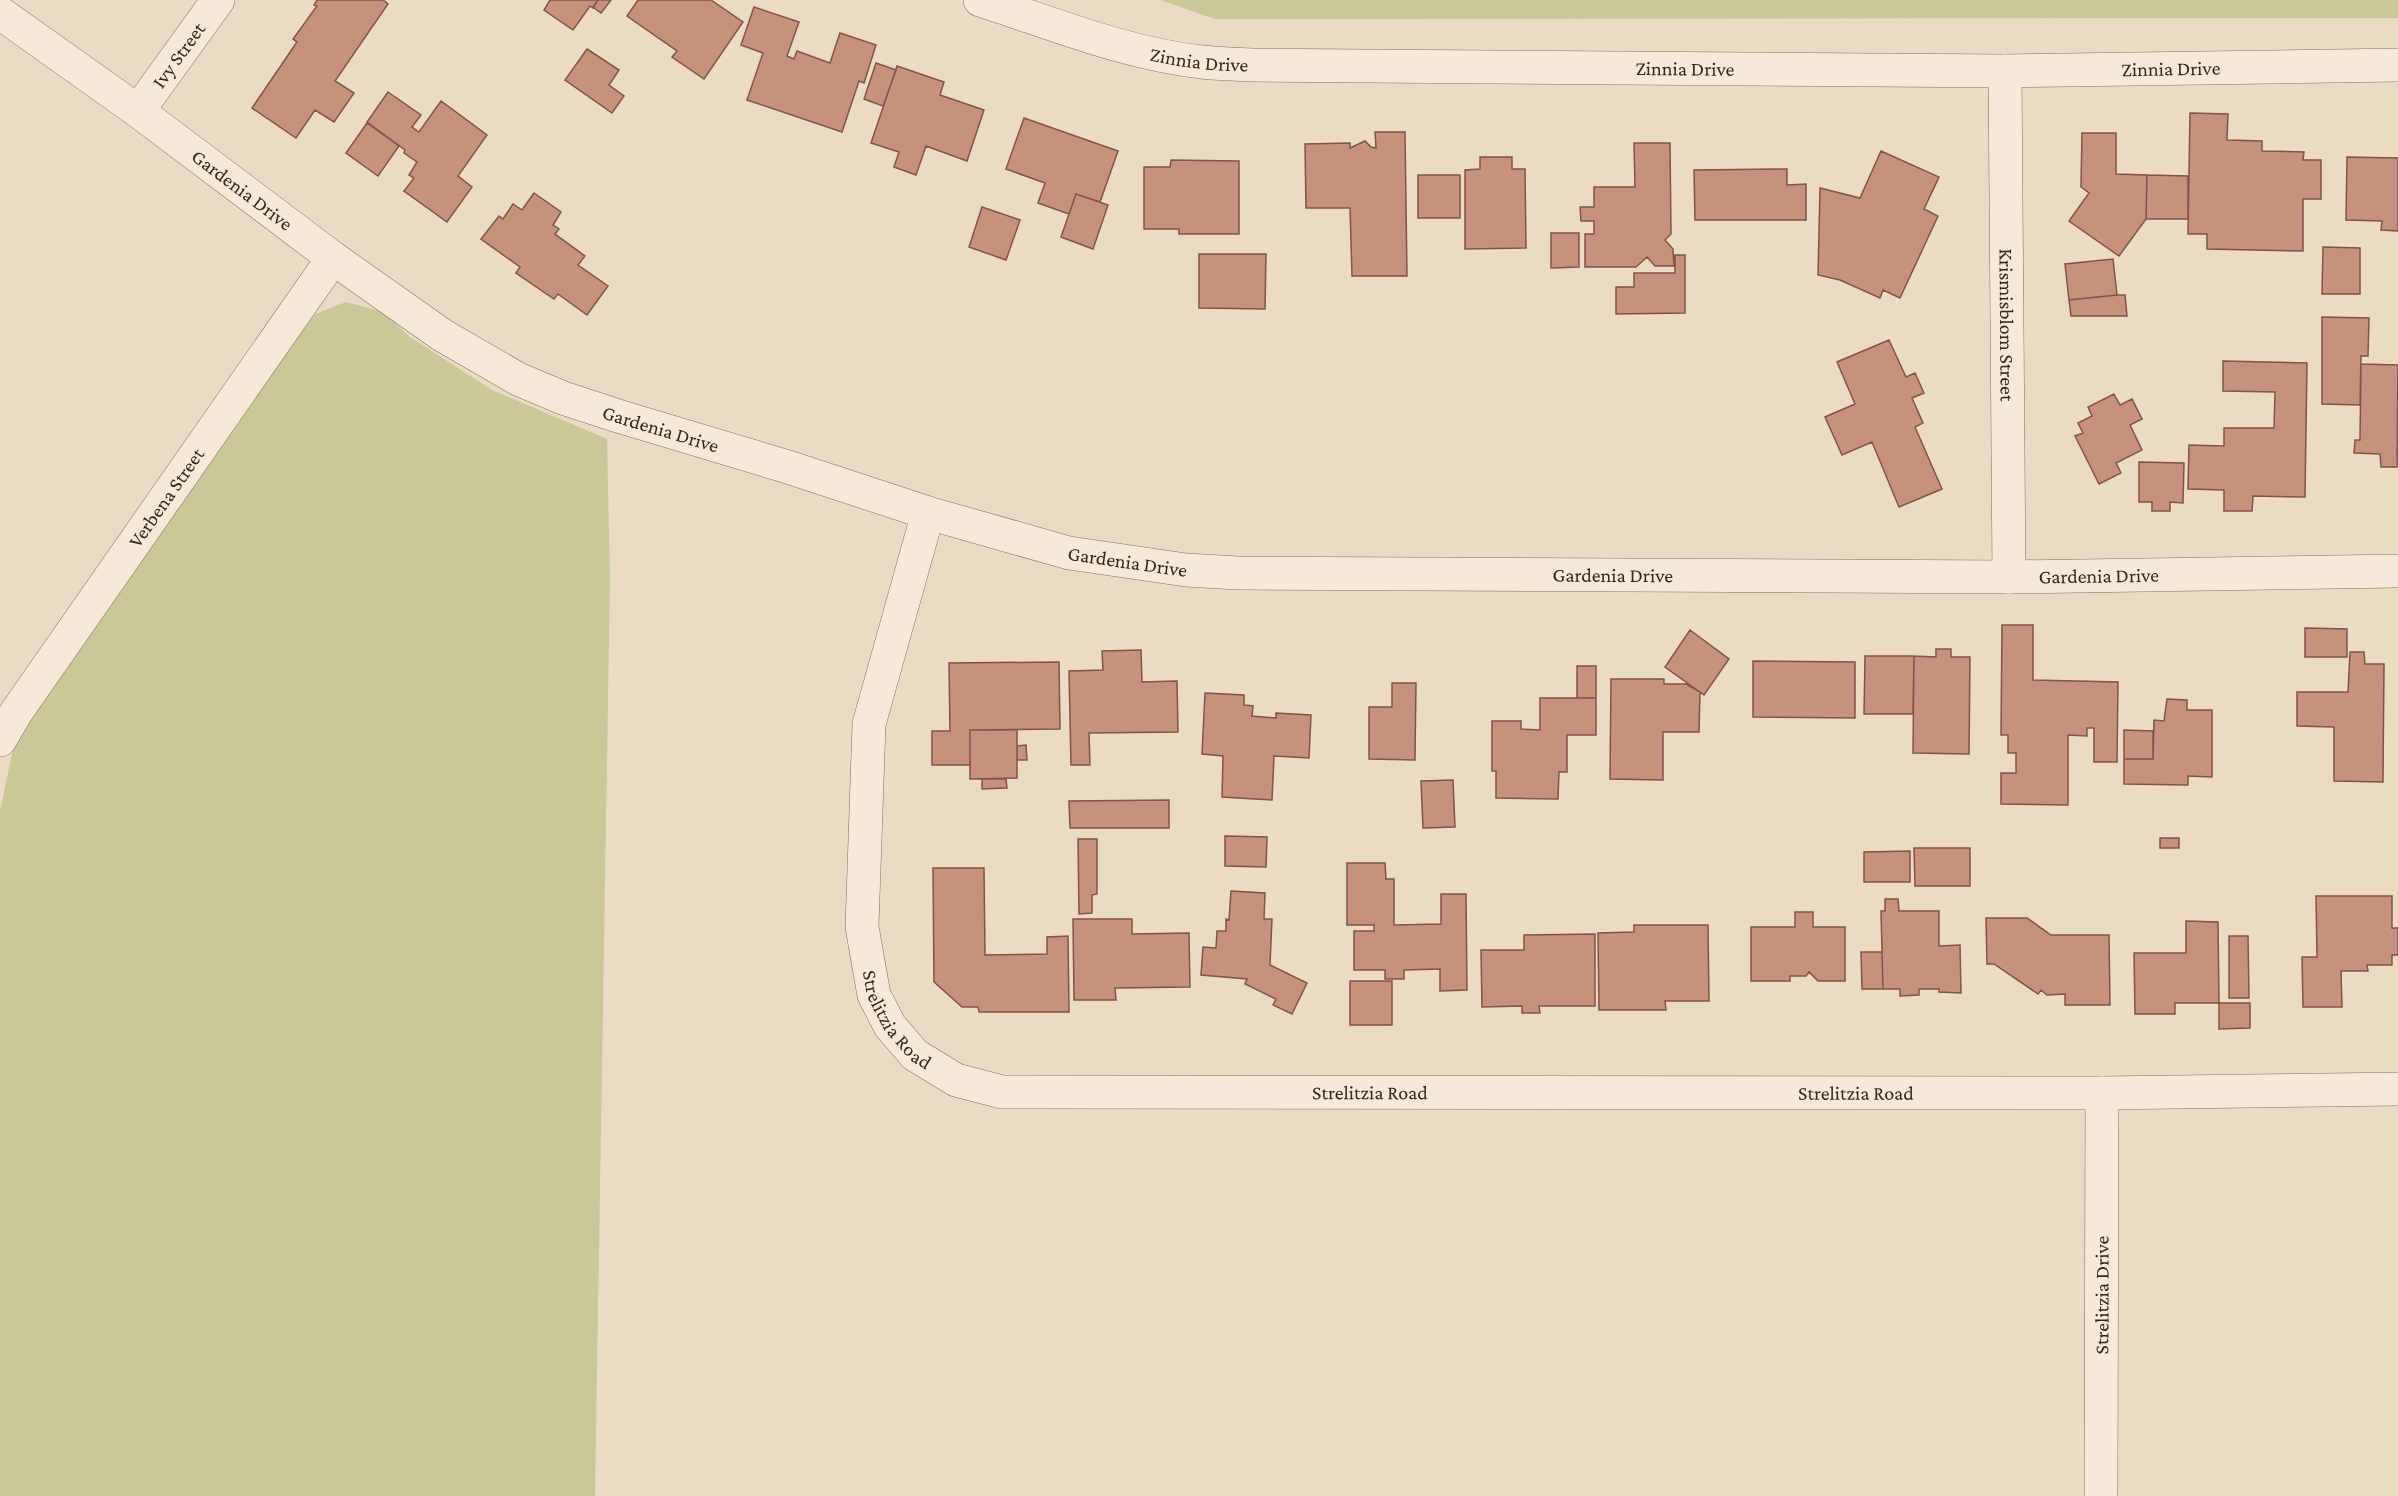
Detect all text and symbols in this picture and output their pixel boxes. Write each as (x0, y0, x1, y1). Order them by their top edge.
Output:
street label: Ivy Street (147, 18, 210, 92)
street label: Zinnia Drive (1148, 43, 1249, 76)
street label: Zinnia Drive (1635, 57, 1735, 80)
street label: Zinnia Drive (2121, 57, 2221, 80)
street label: Gardenia Drive (188, 145, 297, 235)
street label: Krismisblom Street (1995, 248, 2019, 402)
street label: Gardenia Drive (600, 401, 722, 457)
street label: Verbena Street (124, 443, 208, 551)
street label: Gardenia Drive (1066, 542, 1189, 581)
street label: Gardenia Drive (1553, 564, 1673, 586)
street label: Gardenia Drive (2038, 564, 2159, 588)
street label: Strelitzia Road (859, 968, 936, 1074)
street label: Strelitzia Road (1312, 1081, 1428, 1103)
street label: Strelitzia Road (1798, 1082, 1914, 1104)
street label: Strelitzia Drive (2090, 1235, 2113, 1354)

